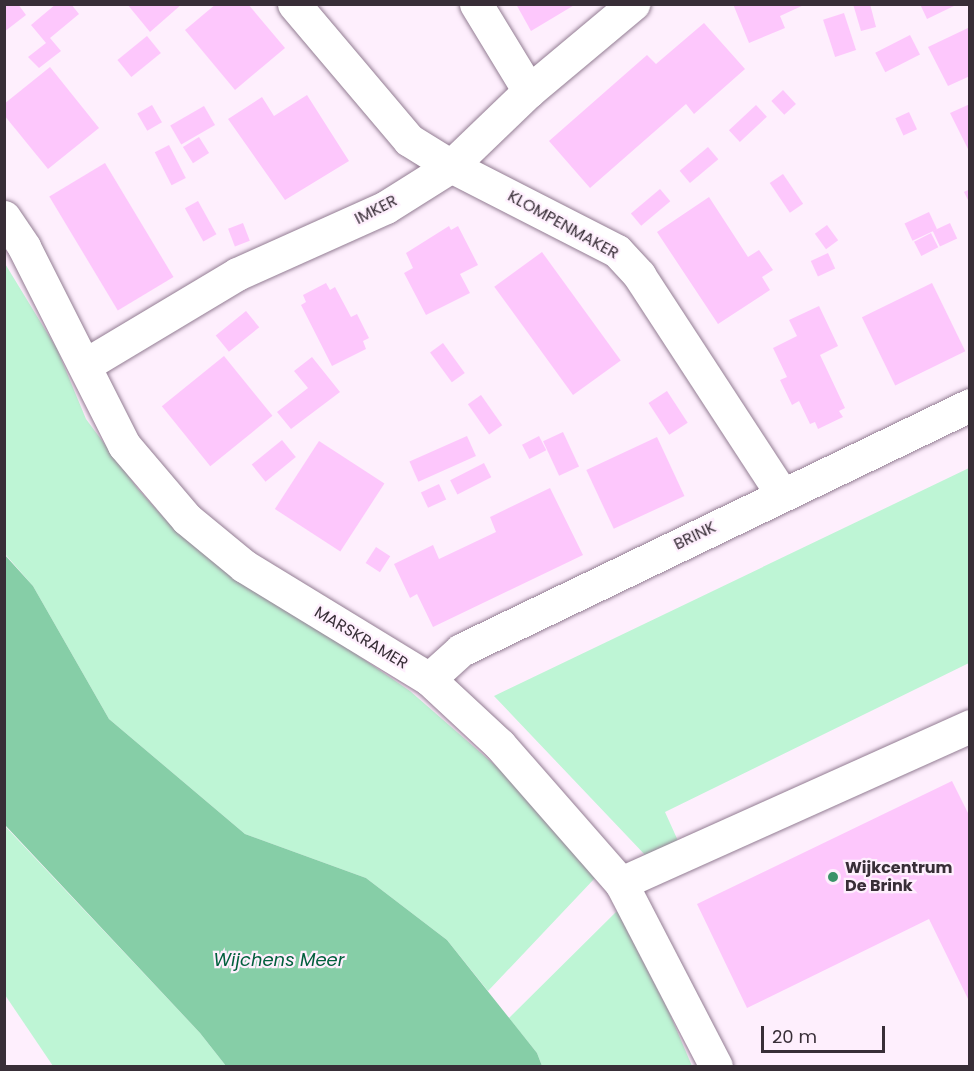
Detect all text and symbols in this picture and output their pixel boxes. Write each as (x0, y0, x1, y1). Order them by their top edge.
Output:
street label: KLOMPENMAKER (504, 187, 622, 263)
street label: IMKER (351, 191, 401, 229)
street label: BRINK (671, 518, 719, 554)
street label: MARSKRAMER (311, 603, 411, 673)
place label: Wijkcentrum De Brink (845, 858, 953, 896)
marker: Wijkcentrum De Brink (826, 870, 840, 884)
water label: Wijchens Meer (214, 949, 344, 971)
scale bar (764, 1014, 888, 1052)
text: 20 m (772, 1024, 817, 1049)

